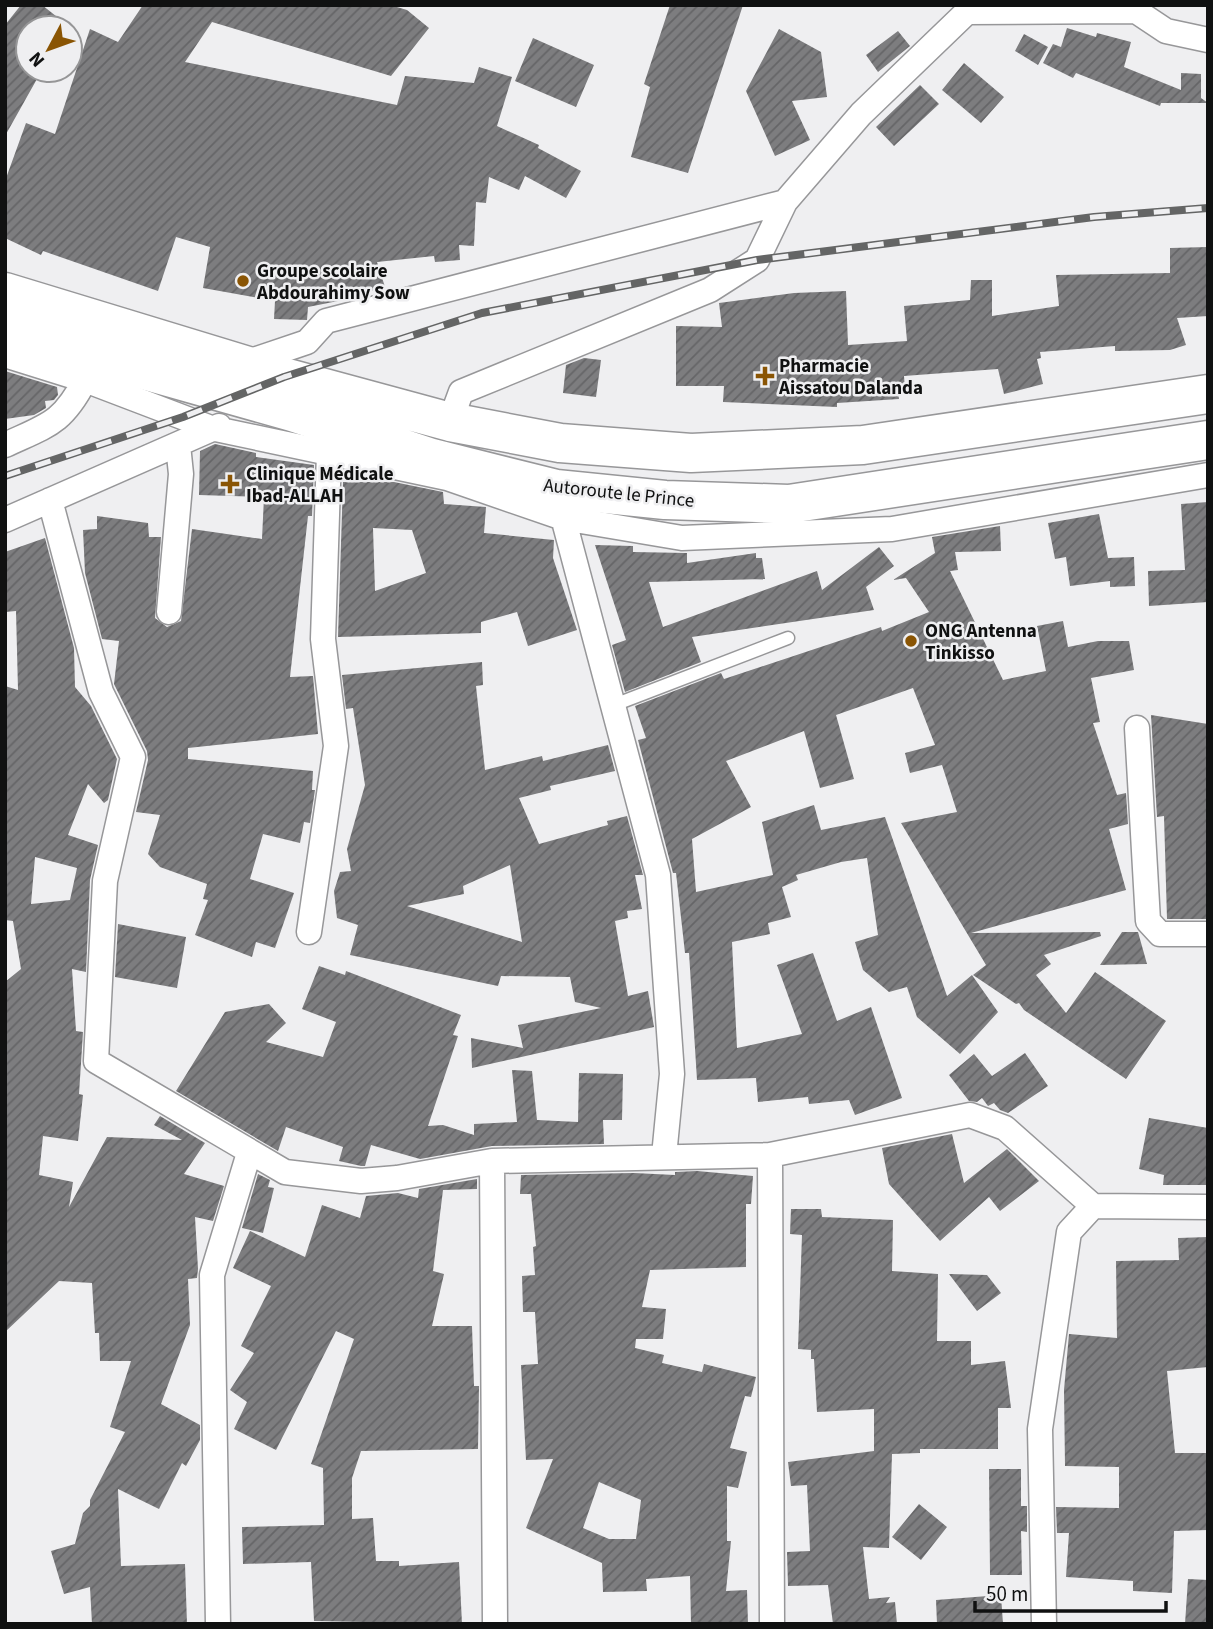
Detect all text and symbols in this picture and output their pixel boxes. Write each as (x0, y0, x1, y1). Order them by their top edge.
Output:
north arrow (14, 14, 84, 84)
text: N (23, 46, 52, 73)
place label: Groupe scolaire Abdourahimy Sow (256, 258, 410, 307)
marker: Groupe scolaire Abdourahimy Sow (235, 273, 251, 289)
place label: Pharmacie Aissatou Dalanda (778, 353, 923, 402)
marker: Pharmacie Aissatou Dalanda (757, 368, 773, 384)
place label: Clinique Médicale Ibad-ALLAH (246, 461, 394, 510)
street label: Autoroute le Prince (542, 472, 696, 515)
marker: Clinique Médicale Ibad-ALLAH (220, 474, 240, 494)
place label: ONG Antenna Tinkisso (925, 618, 1037, 667)
marker: ONG Antenna Tinkisso (903, 633, 919, 649)
scale bar (975, 1570, 1166, 1614)
text: 50 m (986, 1579, 1028, 1609)

